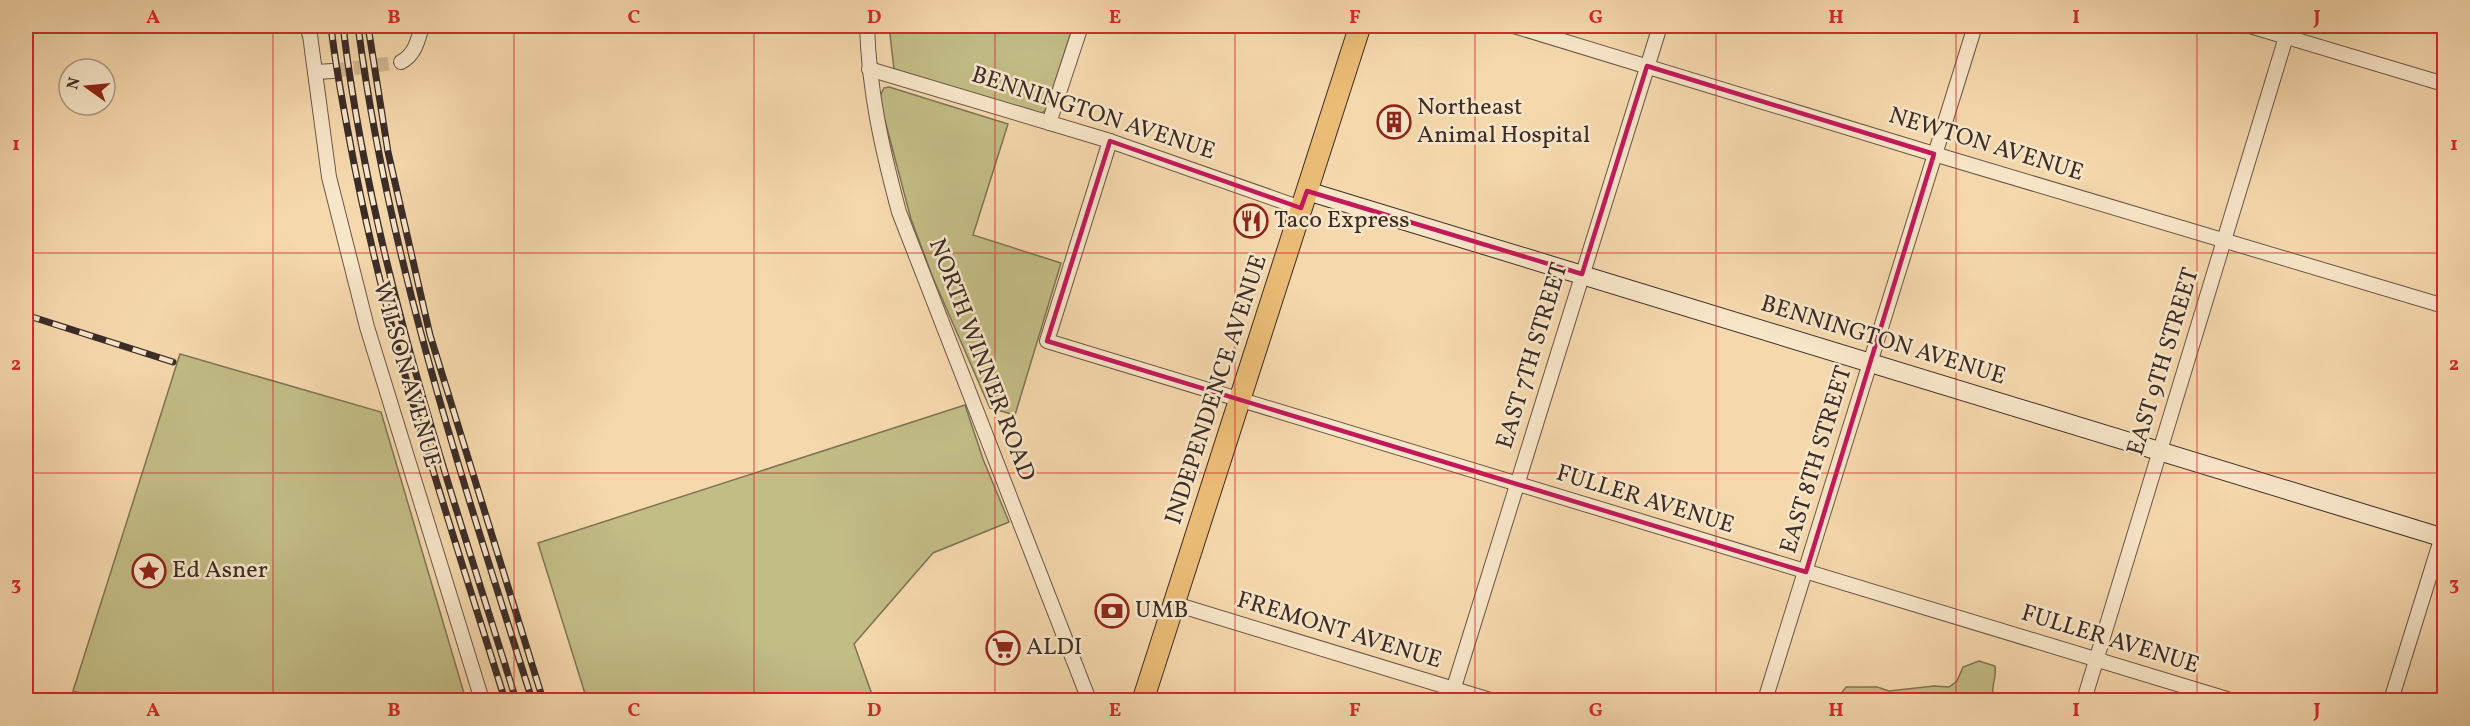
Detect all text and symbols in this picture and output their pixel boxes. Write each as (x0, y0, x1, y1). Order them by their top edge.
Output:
text: A (146, 4, 160, 32)
text: B (387, 4, 401, 32)
text: C (628, 4, 641, 32)
text: D (867, 4, 881, 32)
text: E (1109, 4, 1121, 32)
text: F (1349, 4, 1361, 32)
text: G (1589, 4, 1603, 32)
text: H (1828, 4, 1844, 32)
text: I (2072, 4, 2080, 32)
text: J (2312, 4, 2321, 32)
north arrow (57, 57, 117, 117)
street label: BENNINGTON AVENUE (967, 59, 1219, 169)
text: N (62, 75, 87, 92)
place label: Northeast Animal Hospital (1417, 91, 1590, 153)
street label: NEWTON AVENUE (1884, 99, 2088, 191)
building icon: Northeast Animal Hospital (1376, 104, 1412, 140)
text: 1 (12, 131, 20, 159)
text: 1 (2450, 131, 2458, 159)
restaurant icon: Taco Express (1233, 203, 1269, 239)
place label: Taco Express (1274, 204, 1410, 238)
street label: NORTH WINNER ROAD (919, 234, 1043, 486)
street label: INDEPENDENCE AVENUE (1157, 251, 1277, 529)
street label: EAST 7TH STREET (1489, 259, 1577, 453)
street label: EAST 9TH STREET (2119, 264, 2209, 460)
street label: WILSON AVENUE (363, 278, 449, 472)
street label: BENNINGTON AVENUE (1756, 288, 2010, 394)
text: 2 (11, 351, 21, 379)
text: 2 (2449, 351, 2459, 379)
street label: EAST 8TH STREET (1772, 362, 1862, 558)
street label: FULLER AVENUE (1552, 457, 1738, 543)
place icon: Ed Asner (131, 553, 167, 589)
place label: Ed Asner (172, 554, 268, 588)
text: 3 (11, 571, 21, 599)
text: 3 (2449, 571, 2459, 599)
street label: FREMONT AVENUE (1232, 584, 1446, 678)
bank icon: UMB (1094, 593, 1130, 629)
place label: UMB (1135, 594, 1189, 628)
street label: FULLER AVENUE (2017, 597, 2203, 683)
supermarket icon: ALDI (985, 630, 1021, 666)
place label: ALDI (1026, 631, 1082, 665)
text: A (146, 697, 160, 725)
text: B (387, 697, 401, 725)
text: C (628, 697, 641, 725)
text: D (867, 697, 881, 725)
text: E (1109, 697, 1121, 725)
text: F (1349, 697, 1361, 725)
text: G (1589, 697, 1603, 725)
text: H (1828, 697, 1844, 725)
text: I (2072, 697, 2080, 725)
text: J (2312, 697, 2321, 725)

